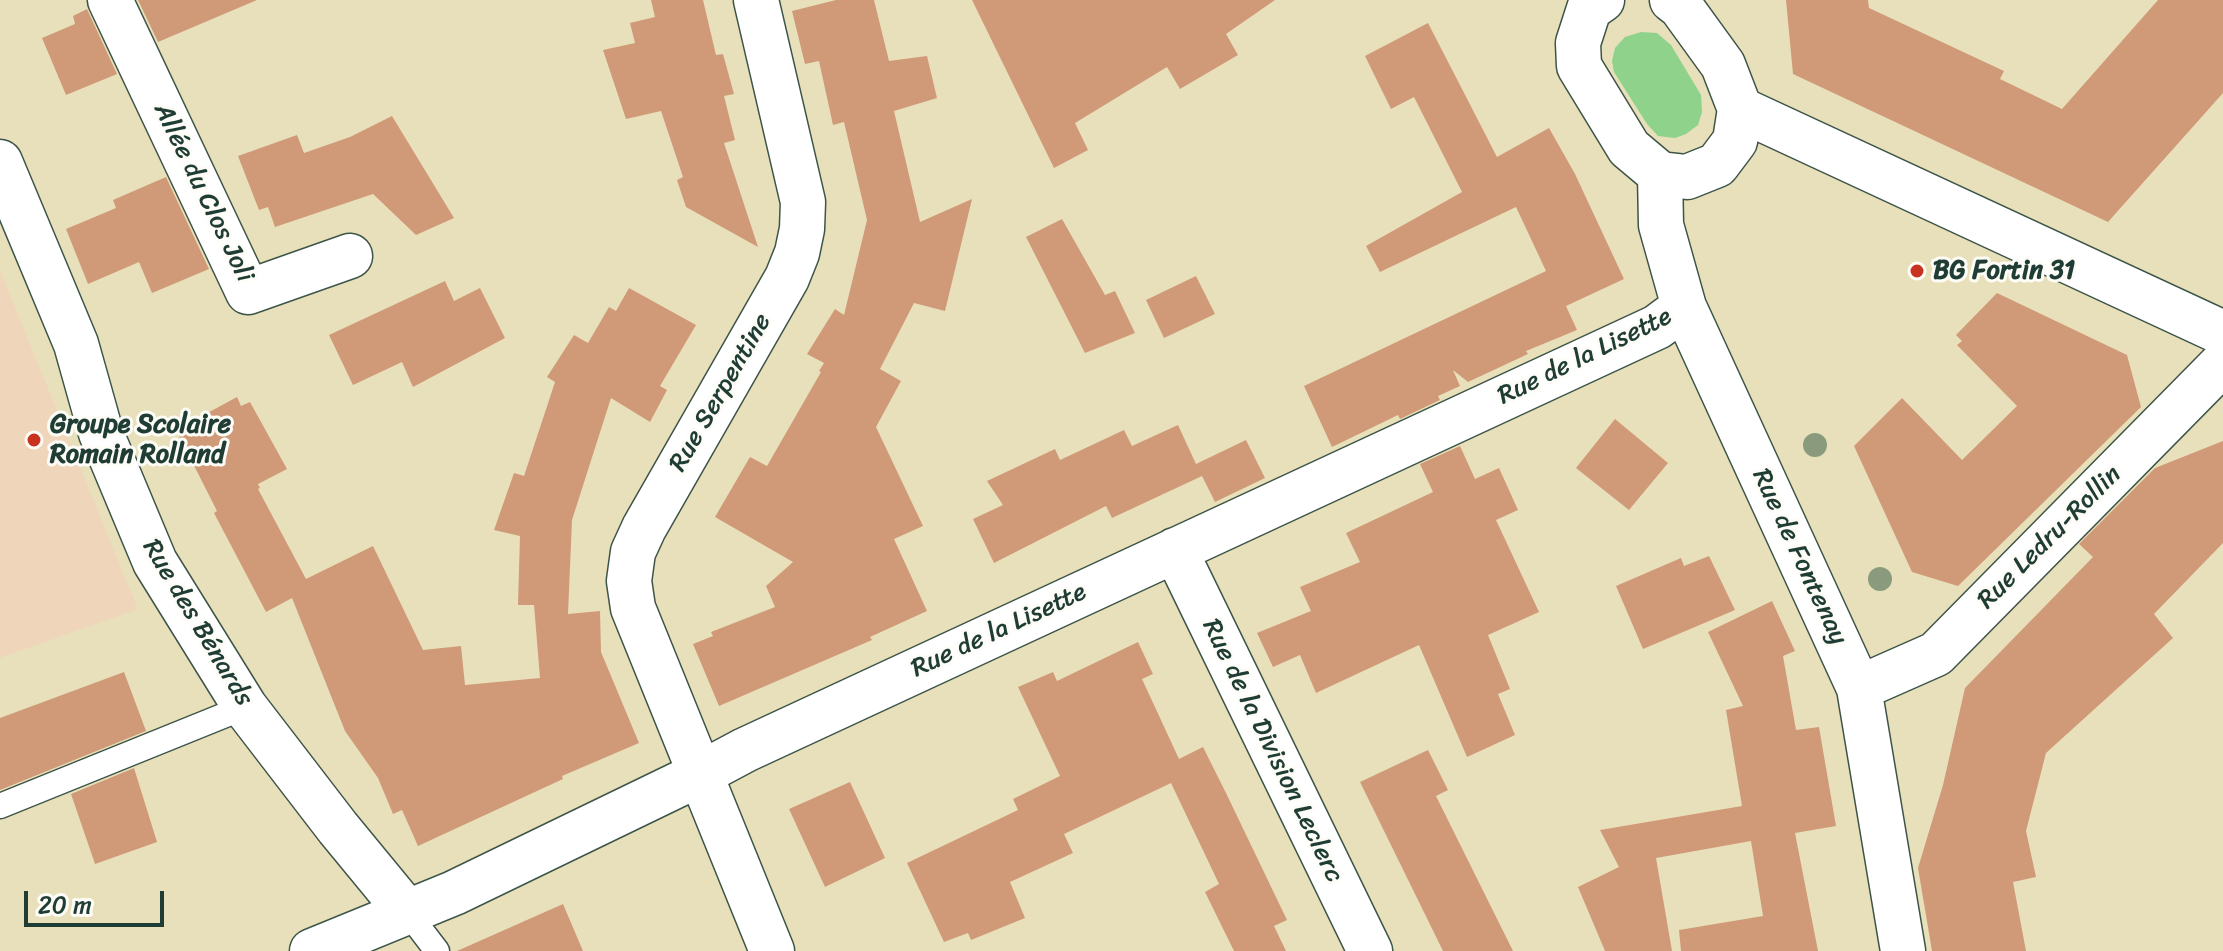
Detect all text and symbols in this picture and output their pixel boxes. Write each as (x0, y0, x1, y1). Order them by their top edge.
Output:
street label: Allée du Clos Joli (146, 98, 260, 288)
place label: BG Fortin 31 (1933, 255, 2075, 287)
marker: BG Fortin 31 (1908, 262, 1926, 280)
street label: Rue de la Lisette (1493, 301, 1677, 413)
street label: Rue Serpentine (663, 308, 779, 478)
place label: Groupe Scolaire Romain Rolland (50, 409, 231, 470)
marker: Groupe Scolaire Romain Rolland (25, 431, 43, 449)
street label: Rue Ledru-Rollin (1972, 460, 2128, 616)
street label: Rue de Fontenay (1745, 464, 1853, 650)
street label: Rue des Bénards (135, 534, 259, 712)
street label: Rue de la Lisette (907, 577, 1091, 685)
street label: Rue de la Division Leclerc (1195, 614, 1349, 888)
scale bar (28, 875, 168, 925)
text: 20 m (38, 884, 92, 926)

